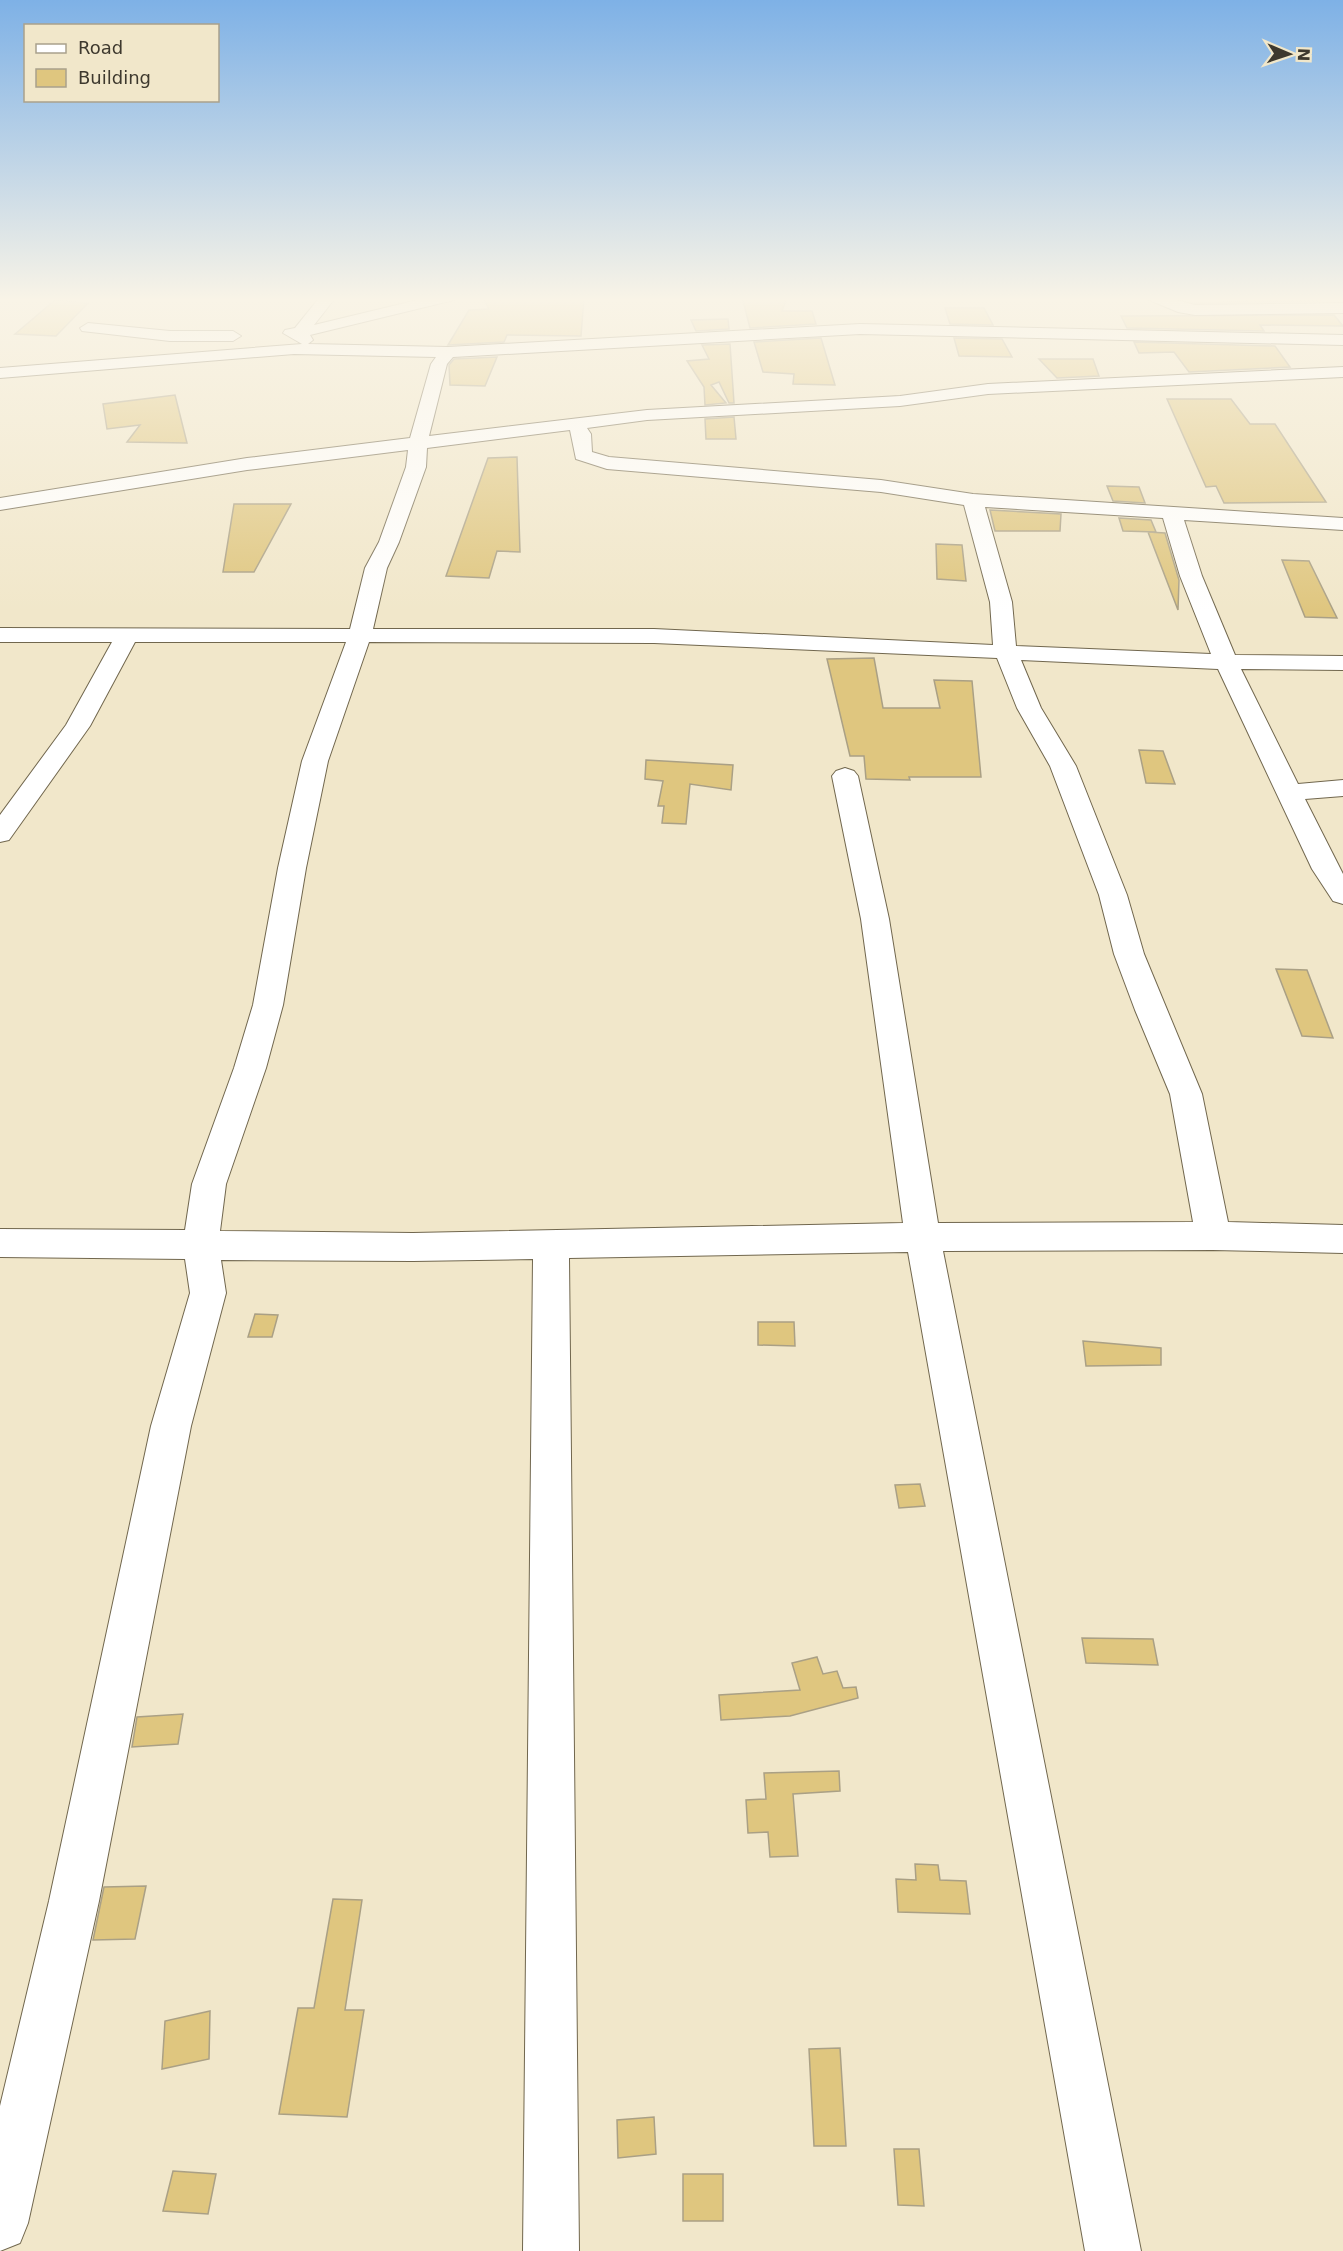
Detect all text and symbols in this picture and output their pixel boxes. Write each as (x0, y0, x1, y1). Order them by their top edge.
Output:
legend (24, 24, 219, 102)
north arrow (1259, 24, 1319, 84)
text: Road (78, 37, 123, 58)
text: N (1294, 47, 1313, 62)
text: Building (78, 67, 151, 88)

